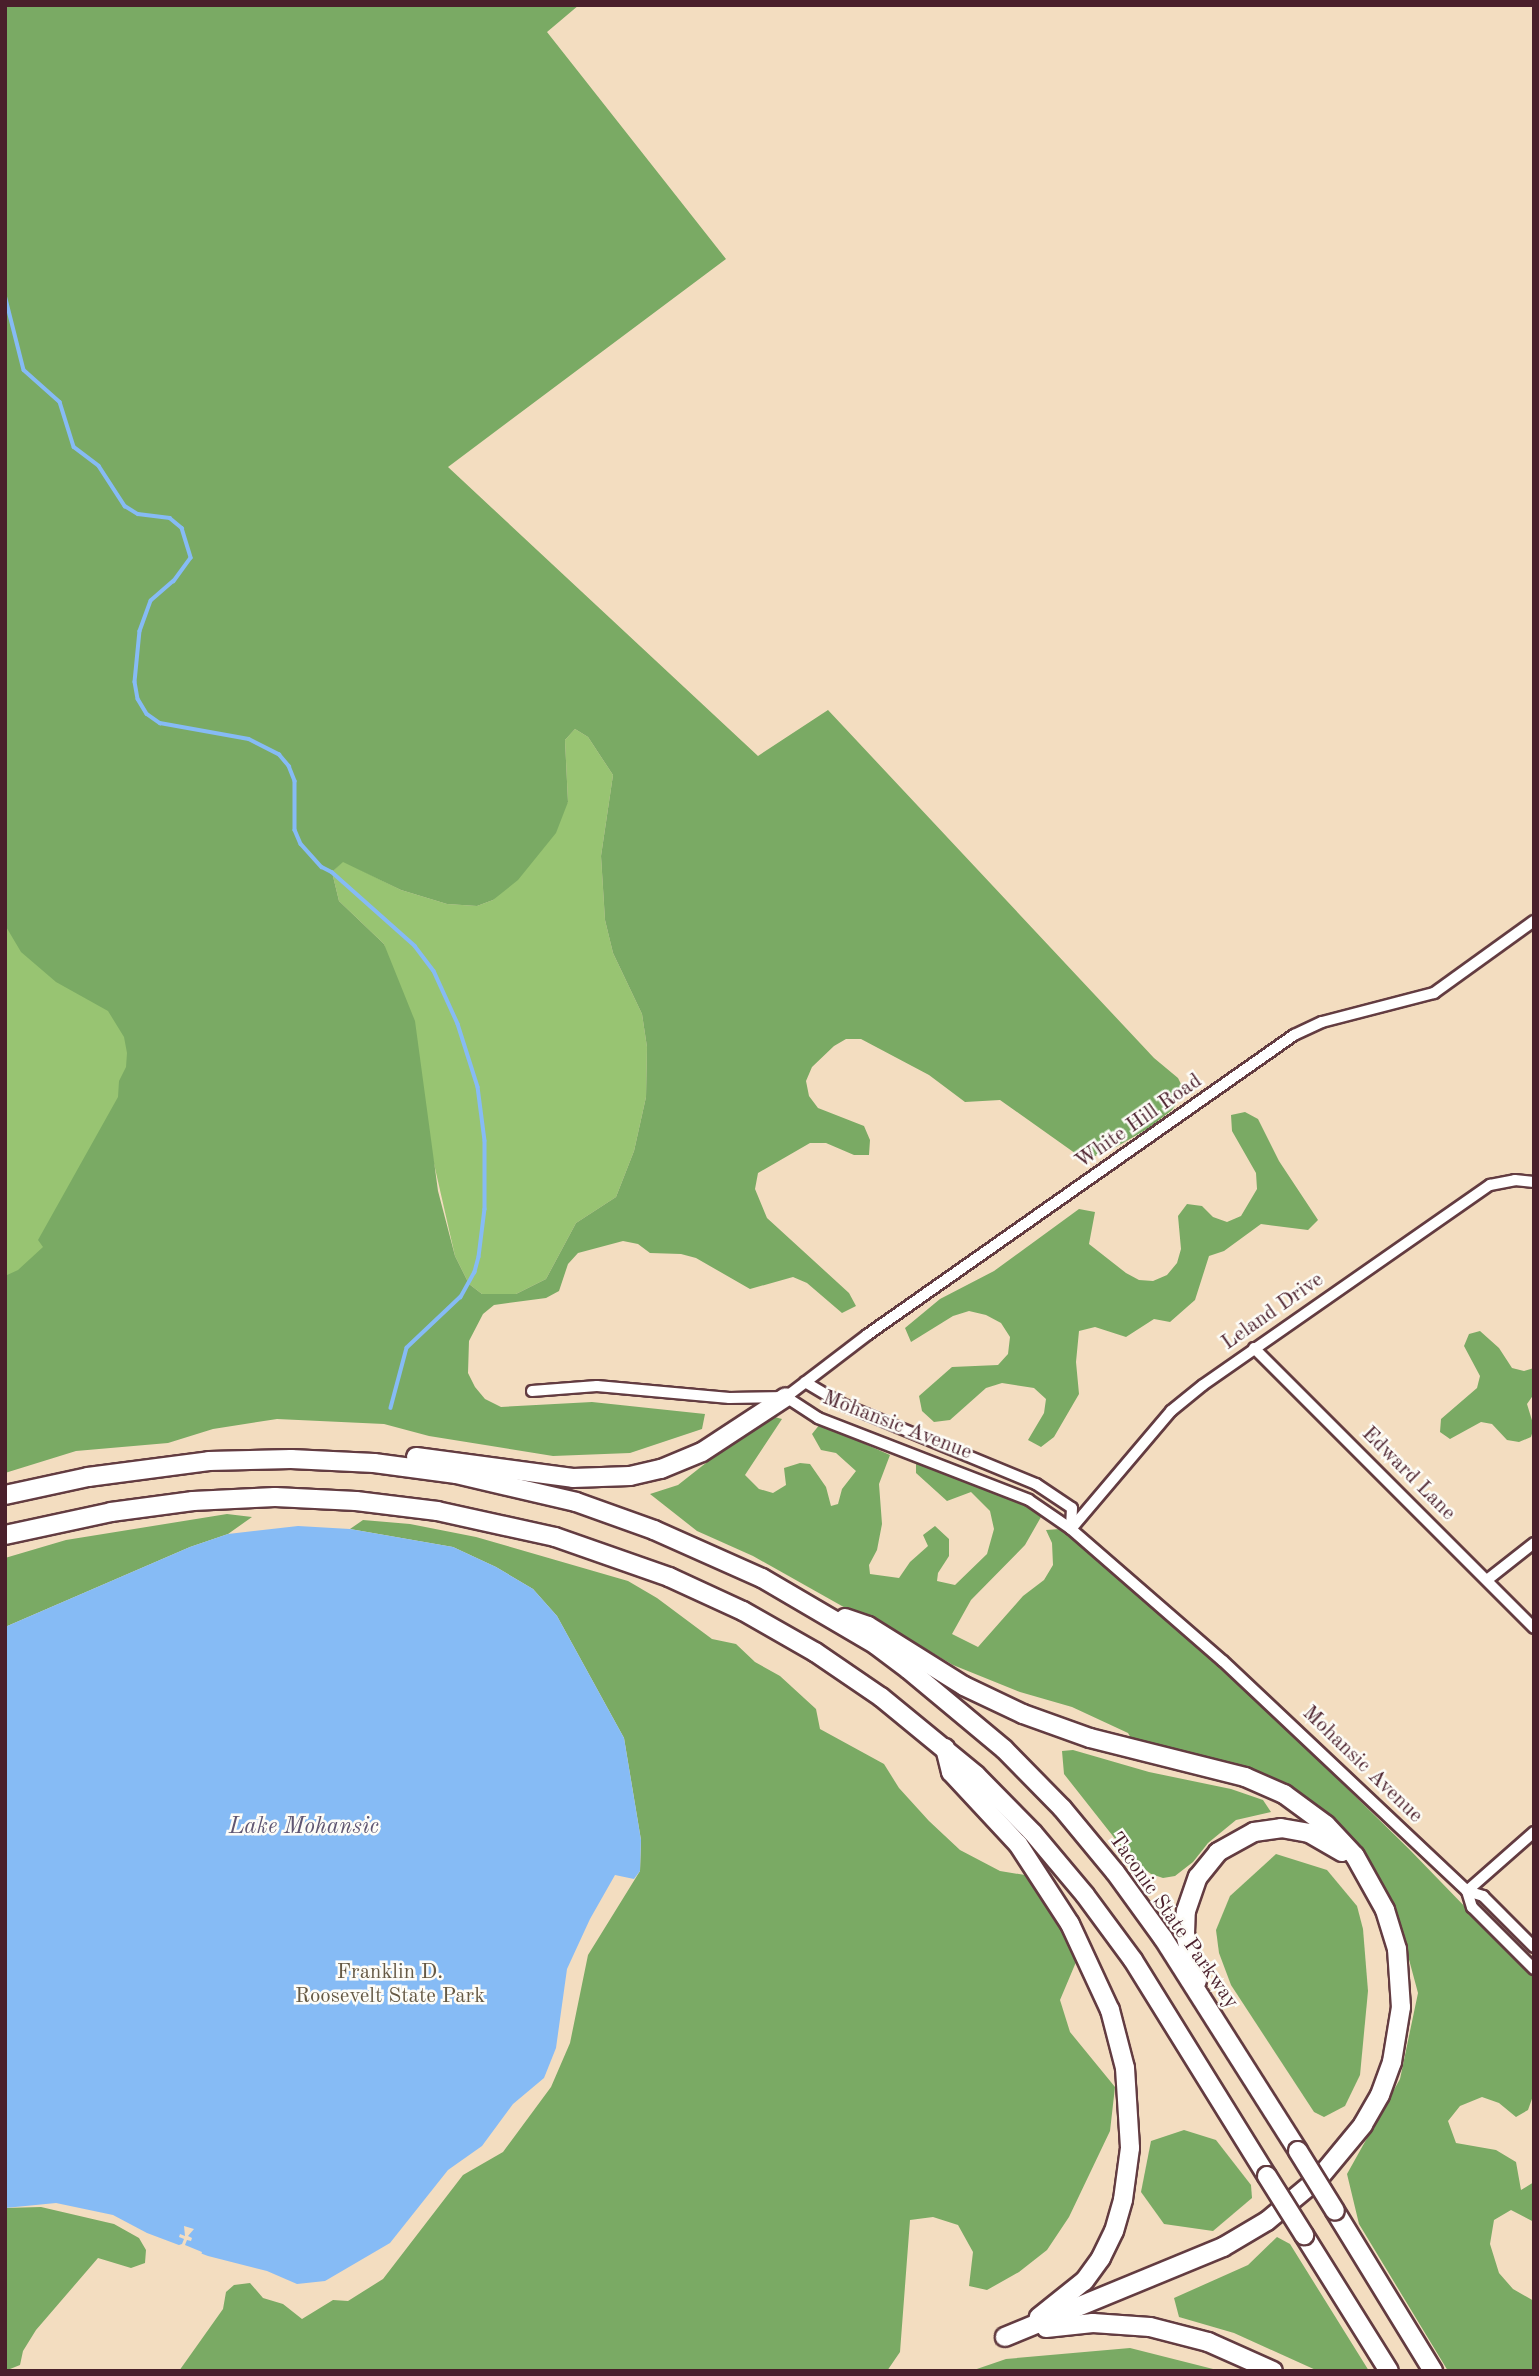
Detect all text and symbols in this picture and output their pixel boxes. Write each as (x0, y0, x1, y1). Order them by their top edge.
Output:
street label: White Hill Road (1071, 1069, 1207, 1175)
street label: Leland Drive (1217, 1268, 1329, 1356)
street label: Mohansic Avenue (819, 1386, 975, 1466)
street label: Edward Lane (1356, 1422, 1460, 1526)
street label: Mohansic Avenue (1297, 1701, 1427, 1829)
water label: Lake Mohansic (229, 1813, 379, 1841)
street label: Taconic State Parkway (1103, 1828, 1243, 2014)
park label: Franklin D. Roosevelt State Park (295, 1960, 485, 2010)

